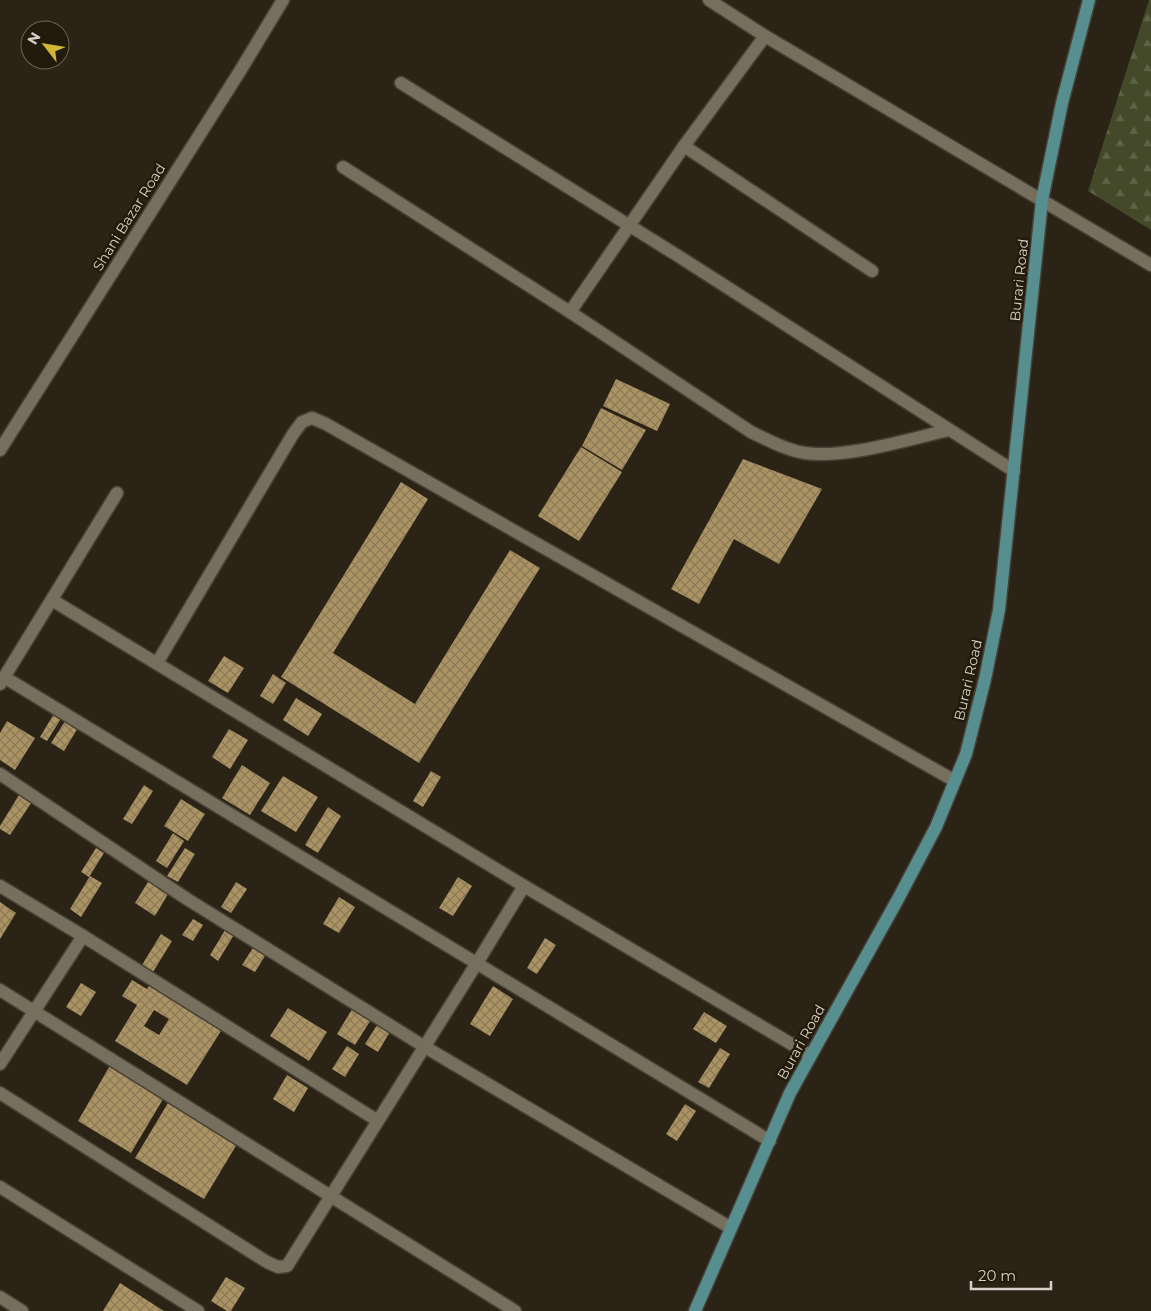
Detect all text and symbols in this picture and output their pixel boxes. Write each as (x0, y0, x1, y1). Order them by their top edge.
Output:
north arrow (20, 20, 70, 70)
text: N (23, 29, 44, 48)
street label: Shani Bazar Road (89, 160, 169, 274)
street label: Burari Road (1006, 238, 1032, 322)
street label: Burari Road (950, 638, 986, 722)
street label: Burari Road (773, 1001, 829, 1083)
scale bar (971, 1258, 1051, 1290)
text: 20 m (978, 1266, 1016, 1285)

